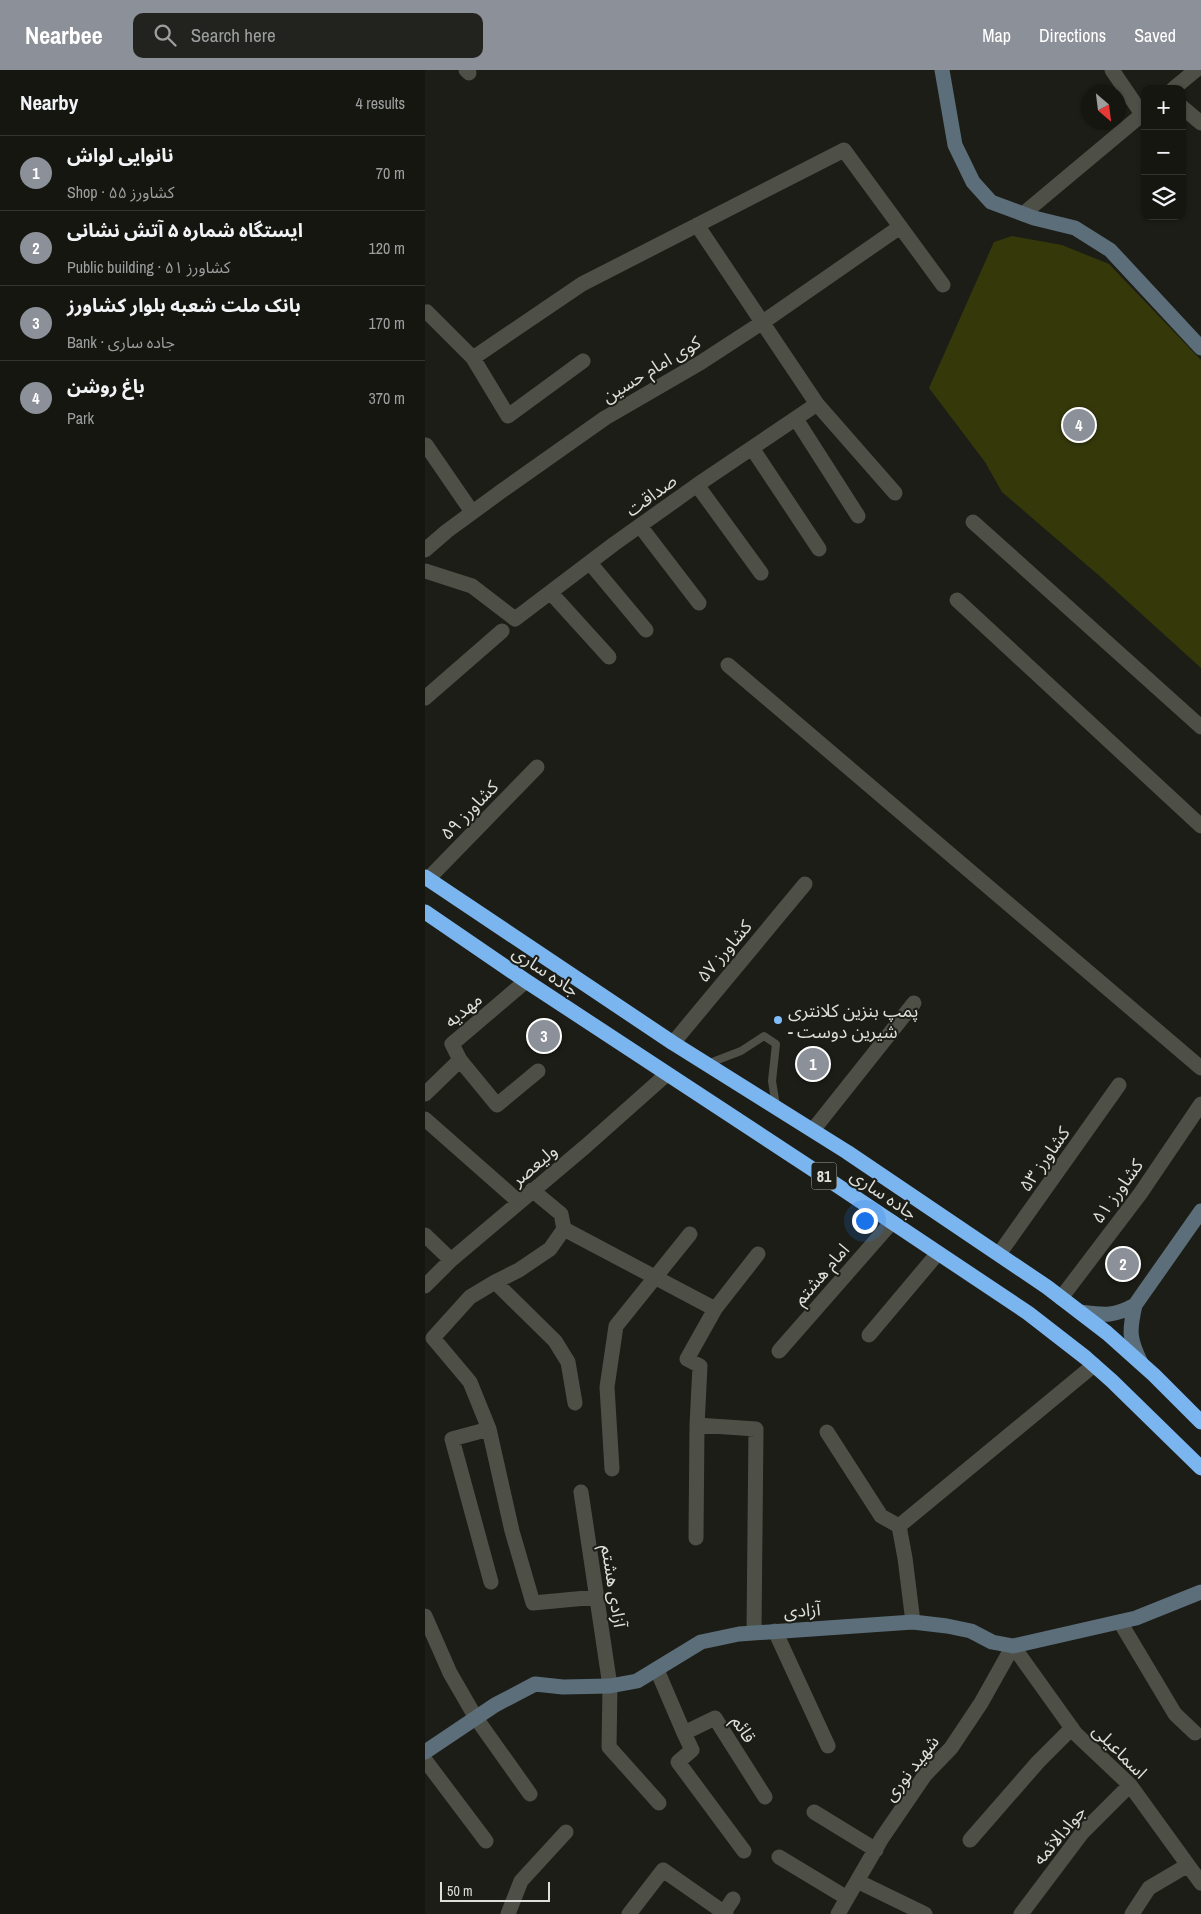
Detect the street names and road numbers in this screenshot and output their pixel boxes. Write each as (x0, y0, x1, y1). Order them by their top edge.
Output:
street label: کوی امام حسین (597, 329, 707, 410)
street label: صداقت (620, 468, 682, 522)
street label: کشاورز ۵۹ (434, 774, 504, 845)
street label: کشاورز ۵۷ (691, 914, 758, 987)
street label: جاده ساری (508, 940, 584, 1002)
street label: مهدیه (439, 987, 487, 1033)
street label: کشاورز ۵۳ (1013, 1121, 1076, 1196)
street label: ولیعصر (505, 1138, 562, 1192)
street label: کشاورز ۵۱ (1085, 1153, 1149, 1228)
road number: 81 (811, 1162, 837, 1190)
street label: جاده ساری (846, 1163, 922, 1225)
street label: امام هشتم (787, 1238, 856, 1312)
street label: آزادی هشتم (594, 1543, 633, 1630)
street label: آزادی (783, 1596, 822, 1624)
street label: قائم (725, 1710, 762, 1748)
street label: اسماعیلی (1087, 1718, 1153, 1784)
street label: شهید نوری (877, 1730, 945, 1806)
street label: جوادالائمه (1027, 1800, 1091, 1870)

